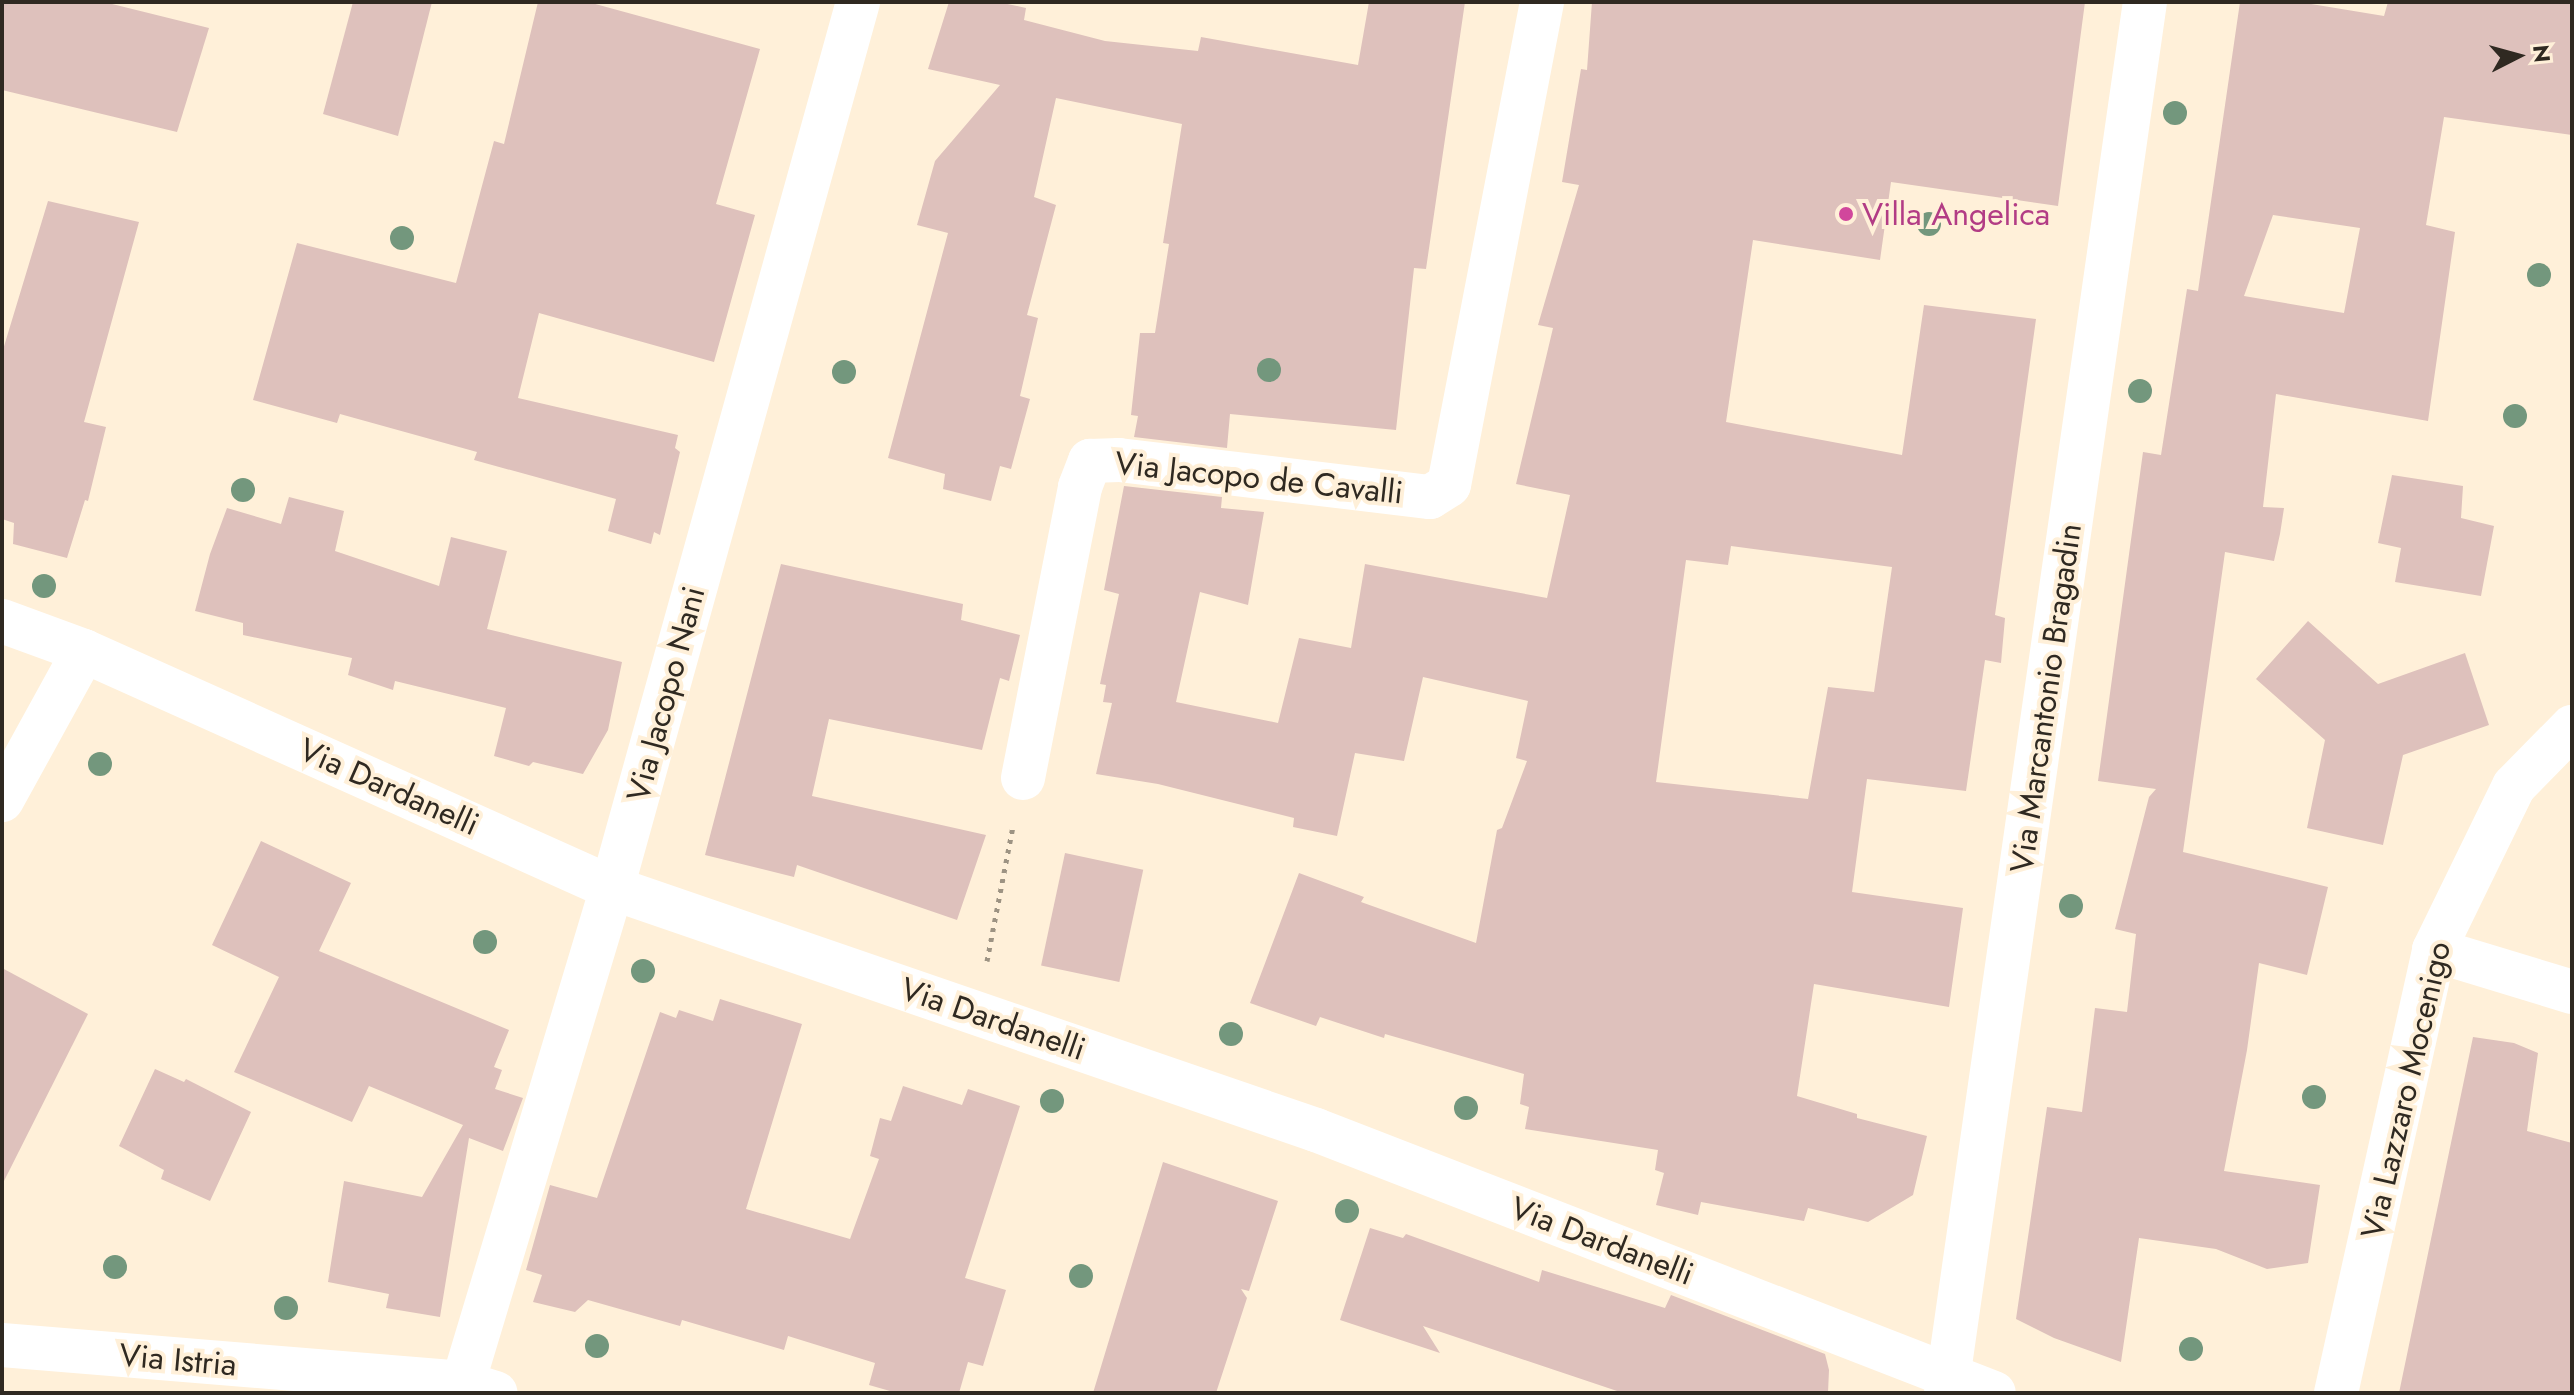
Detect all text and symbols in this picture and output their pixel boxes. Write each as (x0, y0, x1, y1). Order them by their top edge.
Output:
north arrow (2478, 16, 2558, 96)
text: N (2525, 43, 2559, 64)
place label: Villa Angelica (1862, 195, 2050, 233)
marker: Villa Angelica (1837, 205, 1855, 223)
street label: Via Jacopo de Cavalli (1113, 444, 1405, 512)
street label: Via Marcantonio Bragadin (2002, 521, 2090, 875)
street label: Via Jacopo Nani (619, 582, 713, 806)
street label: Via Dardanelli (293, 730, 485, 844)
street label: Via Lazzaro Mocenigo (2353, 938, 2459, 1242)
street label: Via Dardanelli (896, 970, 1090, 1068)
street label: Via Dardanelli (1505, 1189, 1699, 1293)
street label: Via Istria (118, 1336, 238, 1384)

